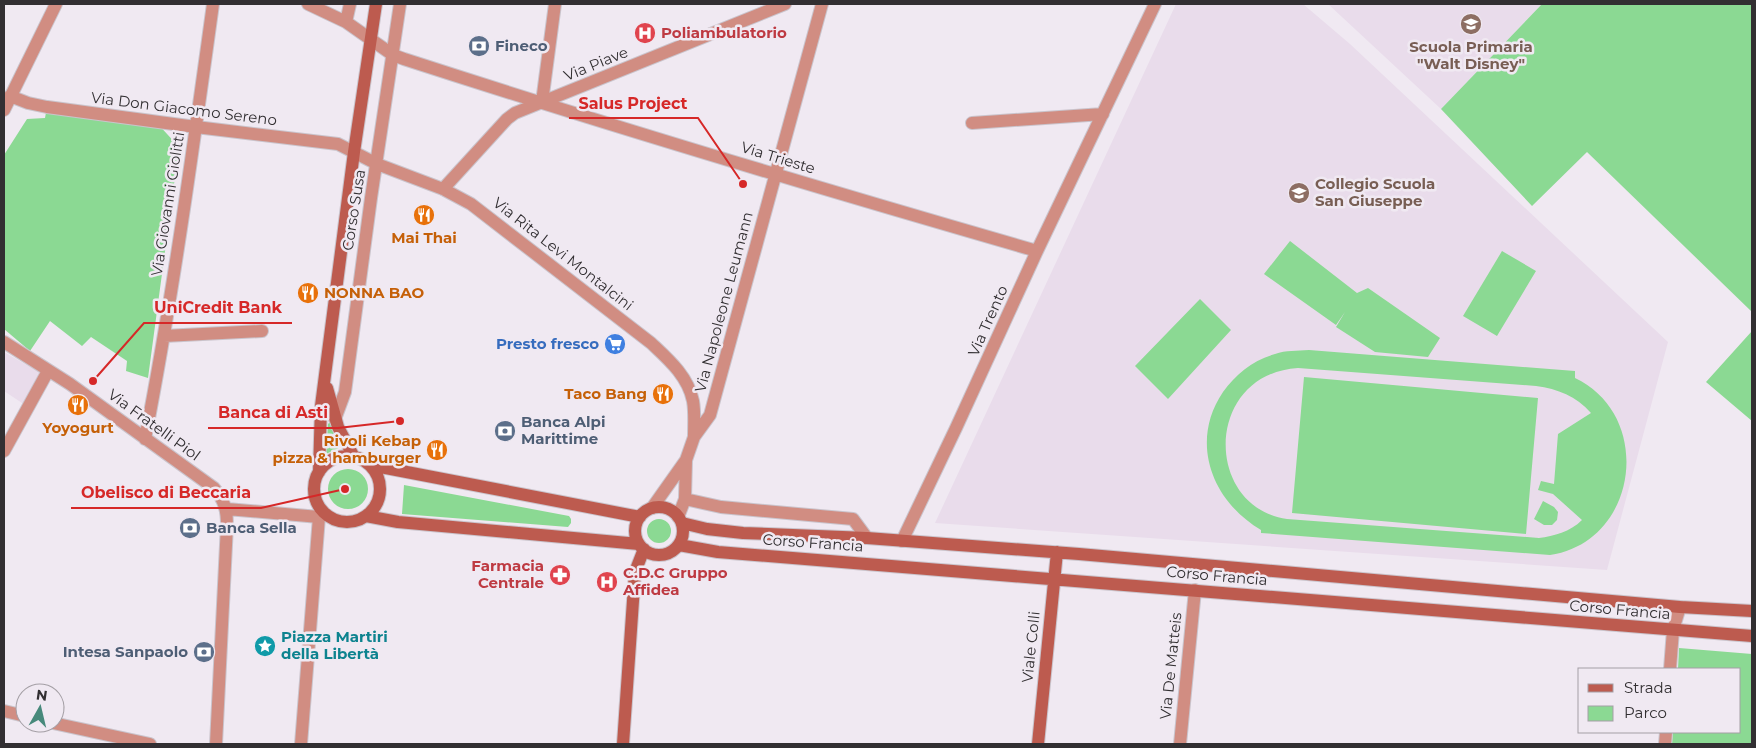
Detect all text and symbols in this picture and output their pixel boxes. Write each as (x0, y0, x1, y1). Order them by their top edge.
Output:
school or university icon: Scuola Primaria "Walt Disney" (1459, 12, 1483, 36)
hospital icon: Poliambulatorio (633, 21, 657, 45)
place label: Poliambulatorio (661, 23, 787, 42)
bank icon: Fineco (467, 34, 491, 58)
place label: Fineco (495, 36, 548, 55)
place label: Scuola Primaria "Walt Disney" (1409, 37, 1533, 73)
street label: Via Piave (561, 42, 631, 85)
callout: Salus Project (569, 87, 698, 118)
street label: Via Don Giacomo Sereno (90, 88, 278, 129)
text: Salus Project (578, 94, 688, 113)
street label: Via Giovanni Giolitti (147, 130, 188, 277)
street label: Via Trieste (739, 137, 818, 178)
street label: Corso Susa (338, 168, 369, 252)
place label: Collegio Scuola San Giuseppe (1315, 174, 1435, 210)
school or university icon: Collegio Scuola San Giuseppe (1287, 181, 1311, 205)
street label: Via Rita Levi Montalcini (489, 193, 637, 314)
restaurant icon: Mai Thai (412, 203, 436, 227)
street label: Via Napoleone Leumann (690, 209, 757, 394)
place label: Mai Thai (391, 228, 457, 247)
restaurant icon: NONNA BAO (296, 281, 320, 305)
street label: Via Trento (963, 282, 1012, 359)
place label: NONNA BAO (324, 283, 425, 302)
callout: UniCredit Bank (144, 292, 292, 323)
text: UniCredit Bank (154, 298, 282, 317)
supermarket icon: Presto fresco (603, 332, 627, 356)
place label: Presto fresco (496, 334, 599, 353)
restaurant icon: Taco Bang (651, 382, 675, 406)
place label: Taco Bang (564, 384, 647, 403)
street label: Via Fratelli Piol (104, 385, 204, 465)
restaurant icon: Yoyogurt (66, 393, 90, 417)
callout: Banca di Asti (208, 397, 338, 428)
text: Banca di Asti (218, 403, 328, 422)
place label: Banca Alpi Marittime (521, 412, 605, 448)
place label: Yoyogurt (41, 418, 114, 437)
bank icon: Banca Alpi Marittime (493, 419, 517, 443)
place label: Rivoli Kebap pizza & hamburger (272, 431, 422, 467)
restaurant icon: Rivoli Kebap pizza & hamburger (425, 438, 449, 462)
callout: Obelisco di Beccaria (71, 477, 261, 508)
text: Obelisco di Beccaria (81, 483, 251, 502)
bank icon: Banca Sella (178, 516, 202, 540)
place label: Banca Sella (206, 518, 297, 537)
street label: Corso Francia (762, 529, 864, 556)
place label: Farmacia Centrale (471, 556, 544, 592)
street label: Corso Francia (1166, 562, 1268, 589)
pharmacy icon: Farmacia Centrale (548, 563, 572, 587)
place label: C.D.C Gruppo Affidea (622, 563, 728, 599)
hospital icon: C.D.C Gruppo Affidea (595, 570, 619, 594)
street label: Corso Francia (1569, 596, 1671, 623)
street label: Viale Colli (1017, 610, 1044, 684)
street label: Via De Matteis (1155, 611, 1186, 720)
place label: Piazza Martiri della Libertà (281, 627, 388, 663)
place icon: Piazza Martiri della Libertà (253, 634, 277, 658)
bank icon: Intesa Sanpaolo (192, 640, 216, 664)
place label: Intesa Sanpaolo (63, 642, 188, 661)
legend (1578, 668, 1741, 733)
text: Strada (1624, 678, 1673, 697)
north arrow (15, 683, 65, 733)
text: N (35, 685, 49, 705)
text: Parco (1624, 703, 1667, 722)

